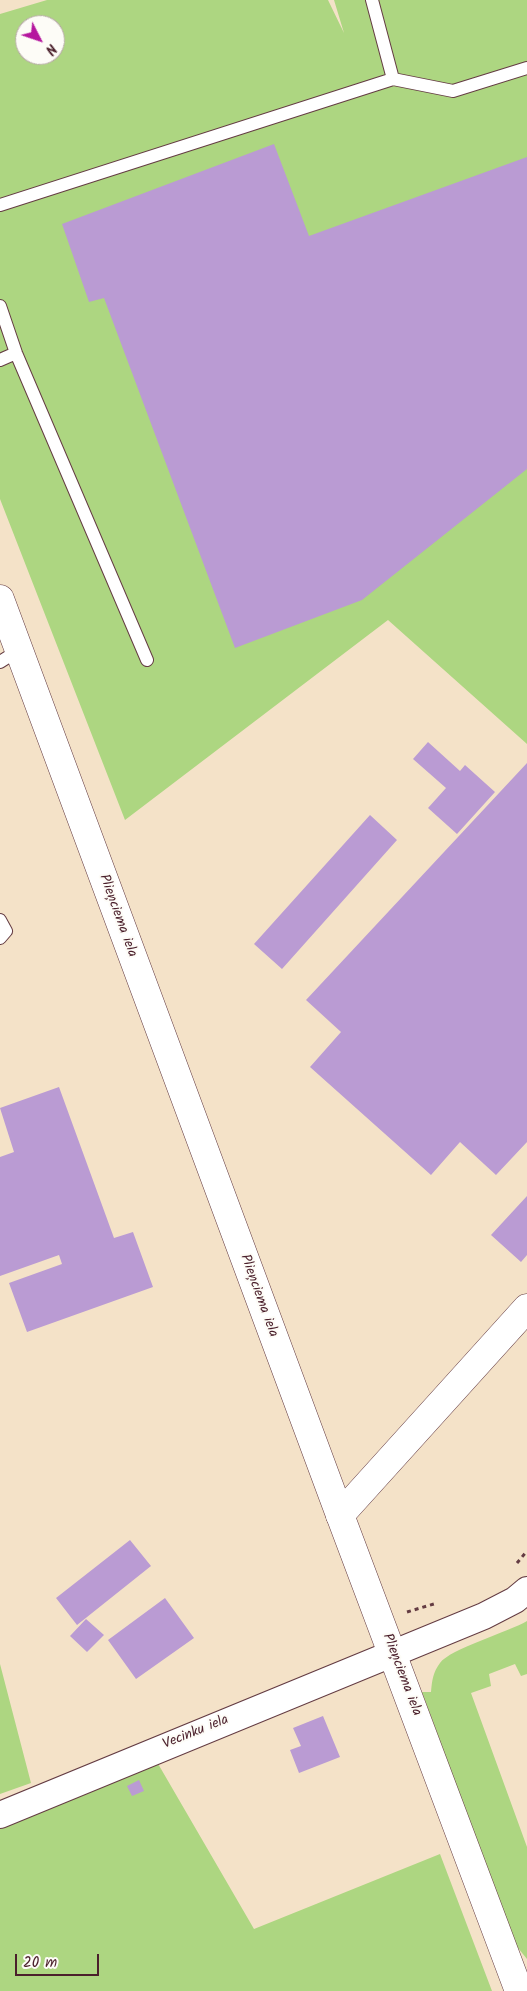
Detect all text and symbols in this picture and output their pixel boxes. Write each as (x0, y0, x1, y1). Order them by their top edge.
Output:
north arrow (15, 15, 65, 65)
text: N (39, 39, 62, 60)
street label: Plieņciema iela (94, 872, 140, 960)
street label: Plieņciema iela (235, 1252, 281, 1340)
street label: Plieņciema iela (378, 1631, 424, 1719)
street label: Vecinku iela (161, 1712, 231, 1754)
scale bar (18, 1944, 101, 1976)
text: 20 m (23, 1951, 57, 1975)

